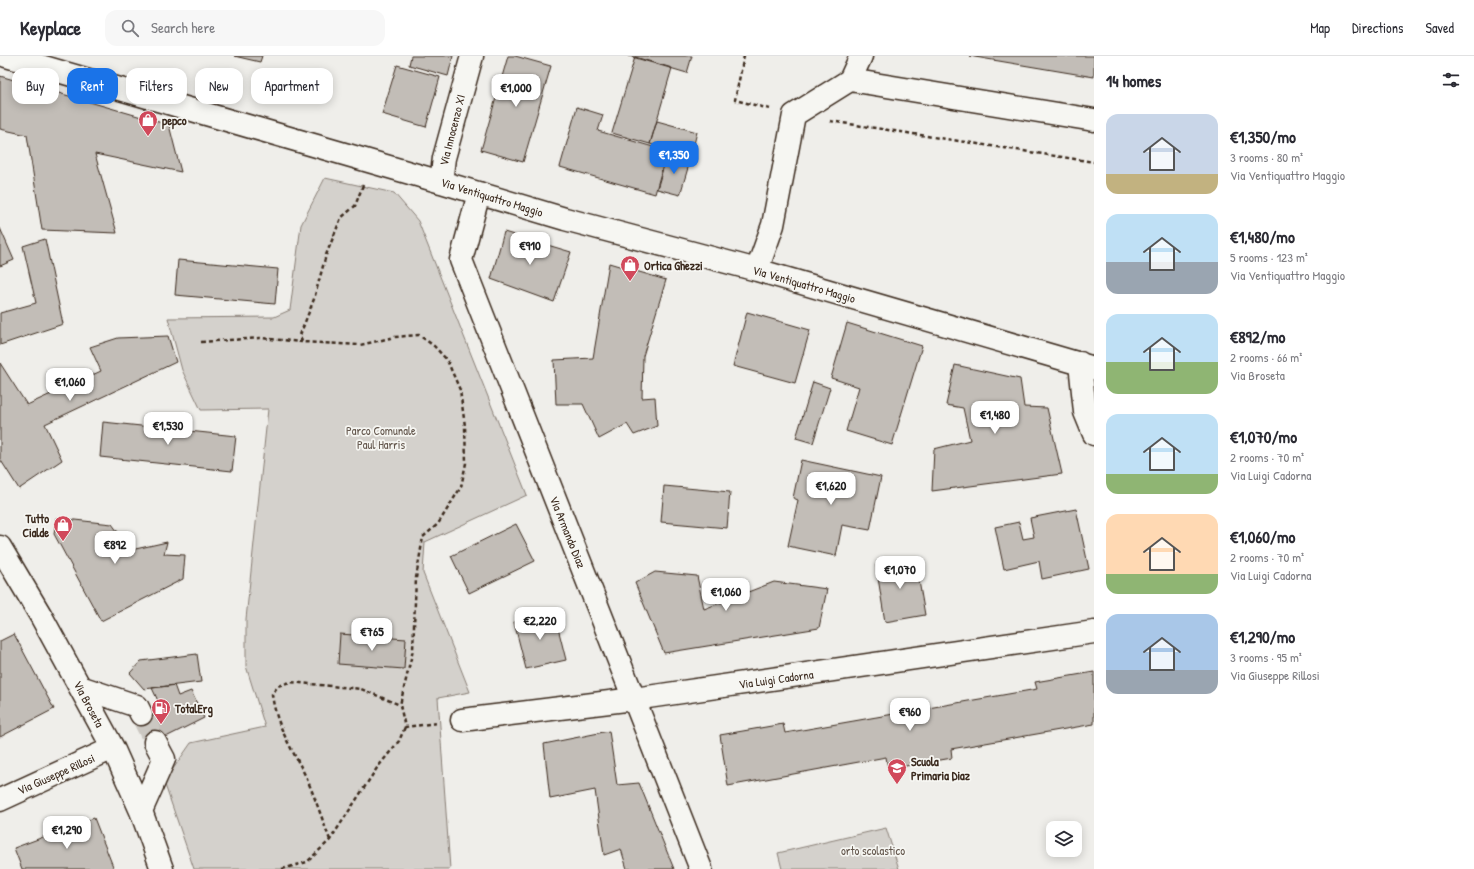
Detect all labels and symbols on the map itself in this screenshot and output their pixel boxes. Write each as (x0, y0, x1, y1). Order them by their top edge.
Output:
pin: €1,000 (483, 74, 549, 108)
street label: Via Innocenzo XI (435, 93, 469, 167)
shop icon: pepco (137, 109, 159, 137)
place label: pepco (162, 112, 187, 130)
pin: €1,350 (641, 141, 707, 175)
street label: Via Ventiquattro Maggio (439, 173, 545, 221)
pin: €910 (506, 232, 554, 266)
shop icon: Ortica Ghezzi (619, 254, 641, 282)
place label: Ortica Ghezzi (644, 257, 703, 274)
street label: Via Ventiquattro Maggio (751, 261, 858, 307)
pin: €1,060 (37, 368, 103, 402)
pin: €1,480 (962, 401, 1028, 435)
pin: €1,530 (135, 412, 201, 446)
park label: Parco Comunale Paul Harris (346, 422, 416, 453)
pin: €1,620 (798, 472, 864, 506)
street label: Via Armando Diaz (546, 494, 590, 570)
place label: Tutto Cialde (22, 510, 49, 541)
shop icon: Tutto Cialde (52, 514, 74, 542)
pin: €892 (91, 531, 139, 565)
pin: €1,070 (867, 556, 933, 590)
pin: €1,060 (693, 578, 759, 612)
pin: €2,220 (507, 607, 573, 641)
pin: €765 (348, 618, 396, 652)
street label: Via Luigi Cadorna (738, 665, 815, 693)
street label: Via Broseta (70, 678, 109, 731)
fuel station icon: TotalErg (150, 697, 172, 725)
pin: €960 (886, 698, 934, 732)
place label: TotalErg (174, 700, 213, 718)
street label: Via Giuseppe Rillosi (15, 749, 97, 799)
place label: Scuola Primaria Diaz (911, 753, 971, 784)
school or university icon: Scuola Primaria Diaz (886, 757, 908, 785)
pin: €1,290 (34, 816, 100, 850)
park label: orto scolastico (841, 842, 905, 859)

